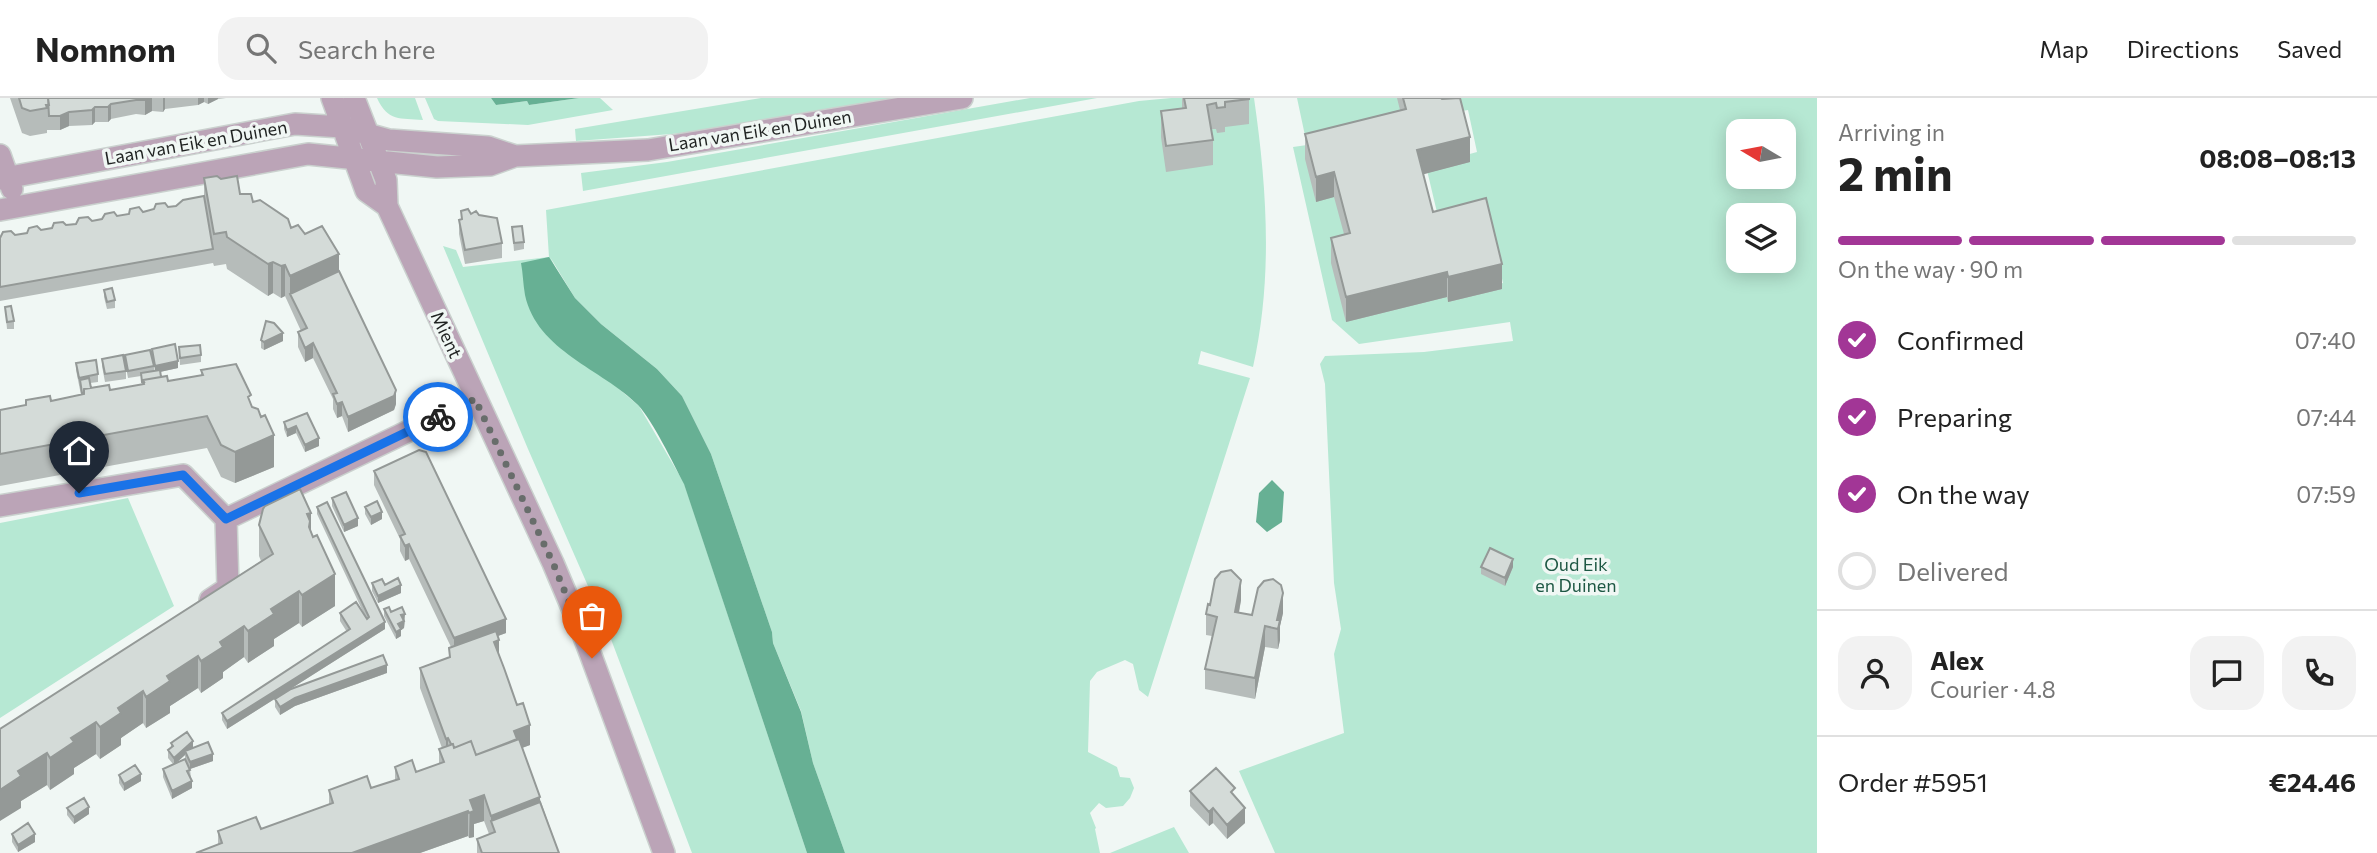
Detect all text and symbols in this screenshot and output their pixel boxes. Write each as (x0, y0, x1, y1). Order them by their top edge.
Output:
search box (218, 17, 708, 80)
text: Nomnom (35, 28, 176, 69)
icon: search (242, 29, 280, 67)
text: Search here (298, 33, 435, 64)
text: Map (2039, 34, 2089, 63)
text: Directions (2127, 34, 2239, 63)
text: Saved (2277, 34, 2342, 63)
street label: Laan van Eik en Duinen (667, 105, 853, 155)
street label: Laan van Eik en Duinen (103, 115, 289, 169)
text: Arriving in (1838, 118, 1945, 146)
north arrow (1726, 119, 1796, 189)
map controls (1726, 119, 1796, 273)
text: 08:08–08:13 (2199, 142, 2356, 173)
text: 2 min (1838, 144, 1953, 200)
button: layers (1726, 203, 1796, 273)
text: On the way · 90 m (1838, 255, 2023, 283)
street label: Mient (427, 308, 467, 361)
icon: check (1838, 321, 1876, 359)
text: Confirmed (1897, 324, 2024, 355)
text: 07:40 (2295, 326, 2356, 354)
courier (403, 382, 473, 452)
icon: bike (419, 398, 457, 436)
icon: check (1838, 398, 1876, 436)
text: Preparing (1897, 401, 2012, 432)
text: 07:44 (2296, 403, 2356, 431)
pin (49, 421, 109, 493)
icon: home (60, 432, 98, 470)
icon: check (1838, 475, 1876, 513)
text: On the way (1897, 478, 2030, 509)
text: 07:59 (2296, 480, 2356, 508)
park label: Oud Eik en Duinen (1535, 553, 1617, 596)
text: Delivered (1897, 555, 2008, 586)
pin (562, 586, 622, 658)
icon: bag (573, 597, 611, 635)
button: person (1838, 636, 1912, 710)
button: chat (2190, 636, 2264, 710)
button: phone (2282, 636, 2356, 710)
text: Alex (1930, 644, 1984, 675)
text: Courier · 4.8 (1930, 675, 2056, 703)
text: Order #5951 (1838, 766, 1988, 797)
text: €24.46 (2269, 766, 2356, 797)

